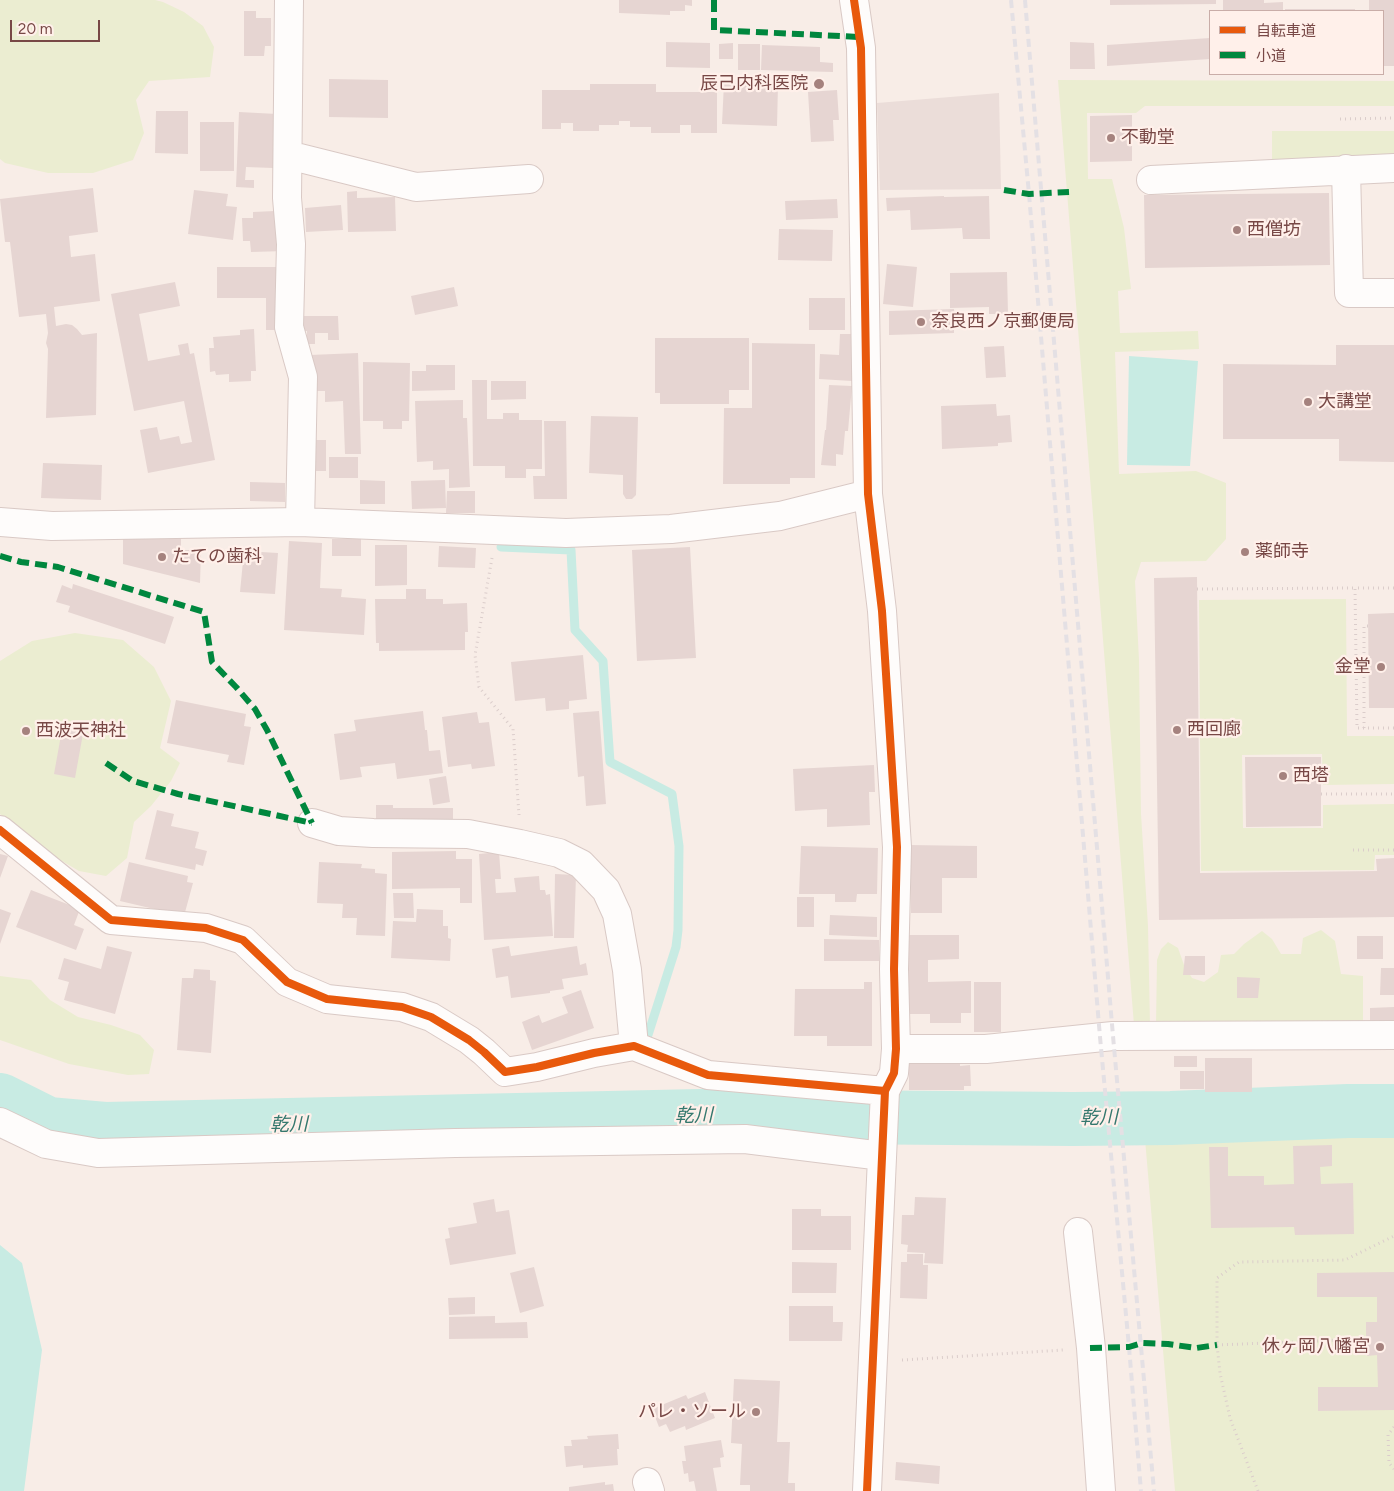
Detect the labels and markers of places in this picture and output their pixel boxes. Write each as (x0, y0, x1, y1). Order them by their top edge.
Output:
place label: 辰己内科医院 (700, 73, 808, 95)
marker: 辰己内科医院 (812, 77, 826, 91)
place label: 不動堂 (1121, 127, 1175, 149)
marker: 不動堂 (1105, 132, 1117, 144)
place label: 西僧坊 (1247, 219, 1301, 241)
marker: 西僧坊 (1231, 224, 1243, 236)
place label: 奈良西ノ京郵便局 (931, 311, 1075, 333)
marker: 奈良西ノ京郵便局 (915, 316, 927, 328)
place label: 大講堂 (1318, 391, 1372, 413)
marker: 大講堂 (1302, 396, 1314, 408)
place label: 薬師寺 (1255, 541, 1309, 563)
place label: たての歯科 (172, 546, 262, 568)
marker: 薬師寺 (1239, 546, 1251, 558)
marker: たての歯科 (156, 551, 168, 563)
place label: 金堂 (1335, 656, 1371, 678)
marker: 金堂 (1375, 661, 1387, 673)
place label: 西回廊 (1187, 719, 1241, 741)
place label: 西波天神社 (36, 720, 126, 742)
marker: 西回廊 (1171, 724, 1183, 736)
marker: 西波天神社 (20, 725, 32, 737)
place label: 西塔 (1293, 765, 1329, 787)
marker: 西塔 (1277, 770, 1289, 782)
place label: 休ヶ岡八幡宮 (1262, 1336, 1370, 1358)
marker: 休ヶ岡八幡宮 (1374, 1341, 1386, 1353)
place label: パレ・ソール (638, 1401, 746, 1423)
marker: パレ・ソール (750, 1406, 762, 1418)

